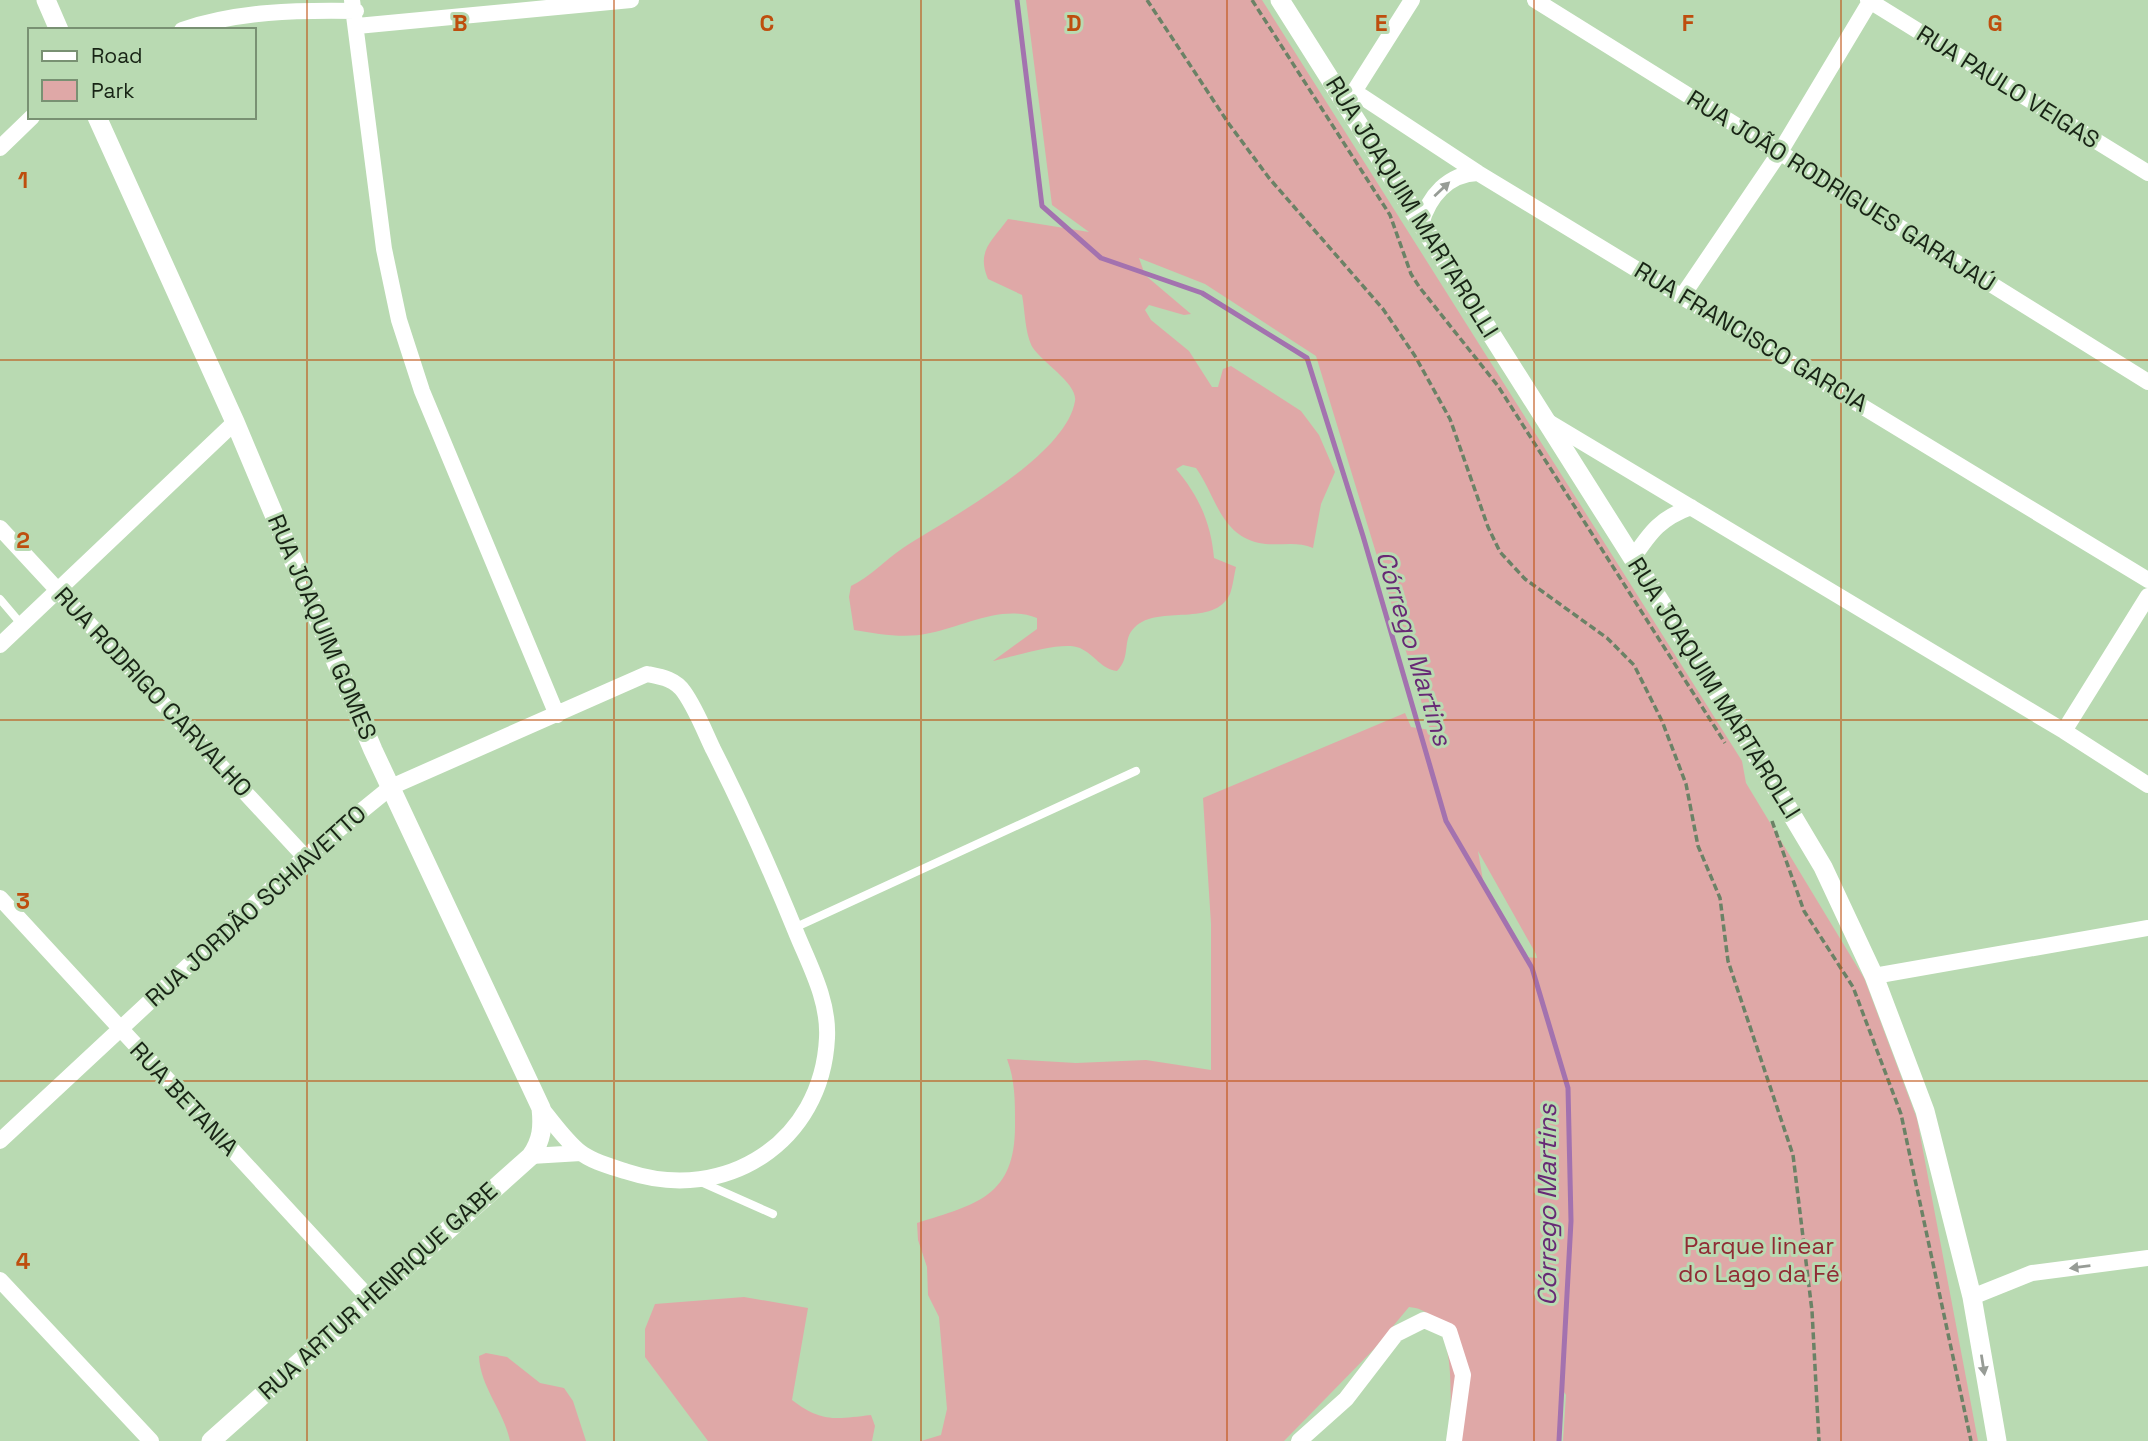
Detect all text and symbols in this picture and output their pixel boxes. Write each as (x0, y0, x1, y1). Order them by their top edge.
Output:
text: B (452, 8, 468, 38)
text: C (760, 8, 774, 38)
text: D (1066, 8, 1082, 38)
text: E (1375, 8, 1387, 38)
text: F (1682, 8, 1694, 38)
street label: RUA PAULO VEIGAS (1911, 19, 2105, 155)
legend (28, 28, 256, 119)
text: Road (91, 42, 143, 69)
street label: RUA JOAQUIM MARTAROLLI (1319, 70, 1506, 343)
text: Park (91, 77, 135, 104)
street label: RUA JOÃO RODRIGUES GARAJAÚ (1681, 83, 2001, 299)
text: 1 (18, 165, 28, 195)
one-way arrow (1433, 181, 1450, 197)
street label: RUA FRANCISCO GARCIA (1629, 255, 1874, 419)
street label: RUA JOAQUIM GOMES (261, 509, 384, 744)
text: 2 (16, 525, 30, 555)
water label: Córrego Martins (1368, 546, 1460, 751)
street label: RUA JOAQUIM MARTAROLLI (1621, 551, 1808, 824)
street label: RUA RODRIGO CARVALHO (48, 580, 259, 803)
street label: RUA JORDÃO SCHIAVETTO (139, 798, 373, 1013)
text: 3 (16, 886, 30, 916)
street label: RUA BETANIA (123, 1035, 245, 1162)
water label: Córrego Martins (1530, 1103, 1564, 1306)
street label: RUA ARTUR HENRIQUE GABE (252, 1175, 504, 1406)
park label: Parque linear do Lago da Fé (1678, 1230, 1840, 1289)
text: 4 (16, 1246, 31, 1276)
one-way arrow (2069, 1262, 2091, 1273)
one-way arrow (1978, 1354, 1989, 1376)

